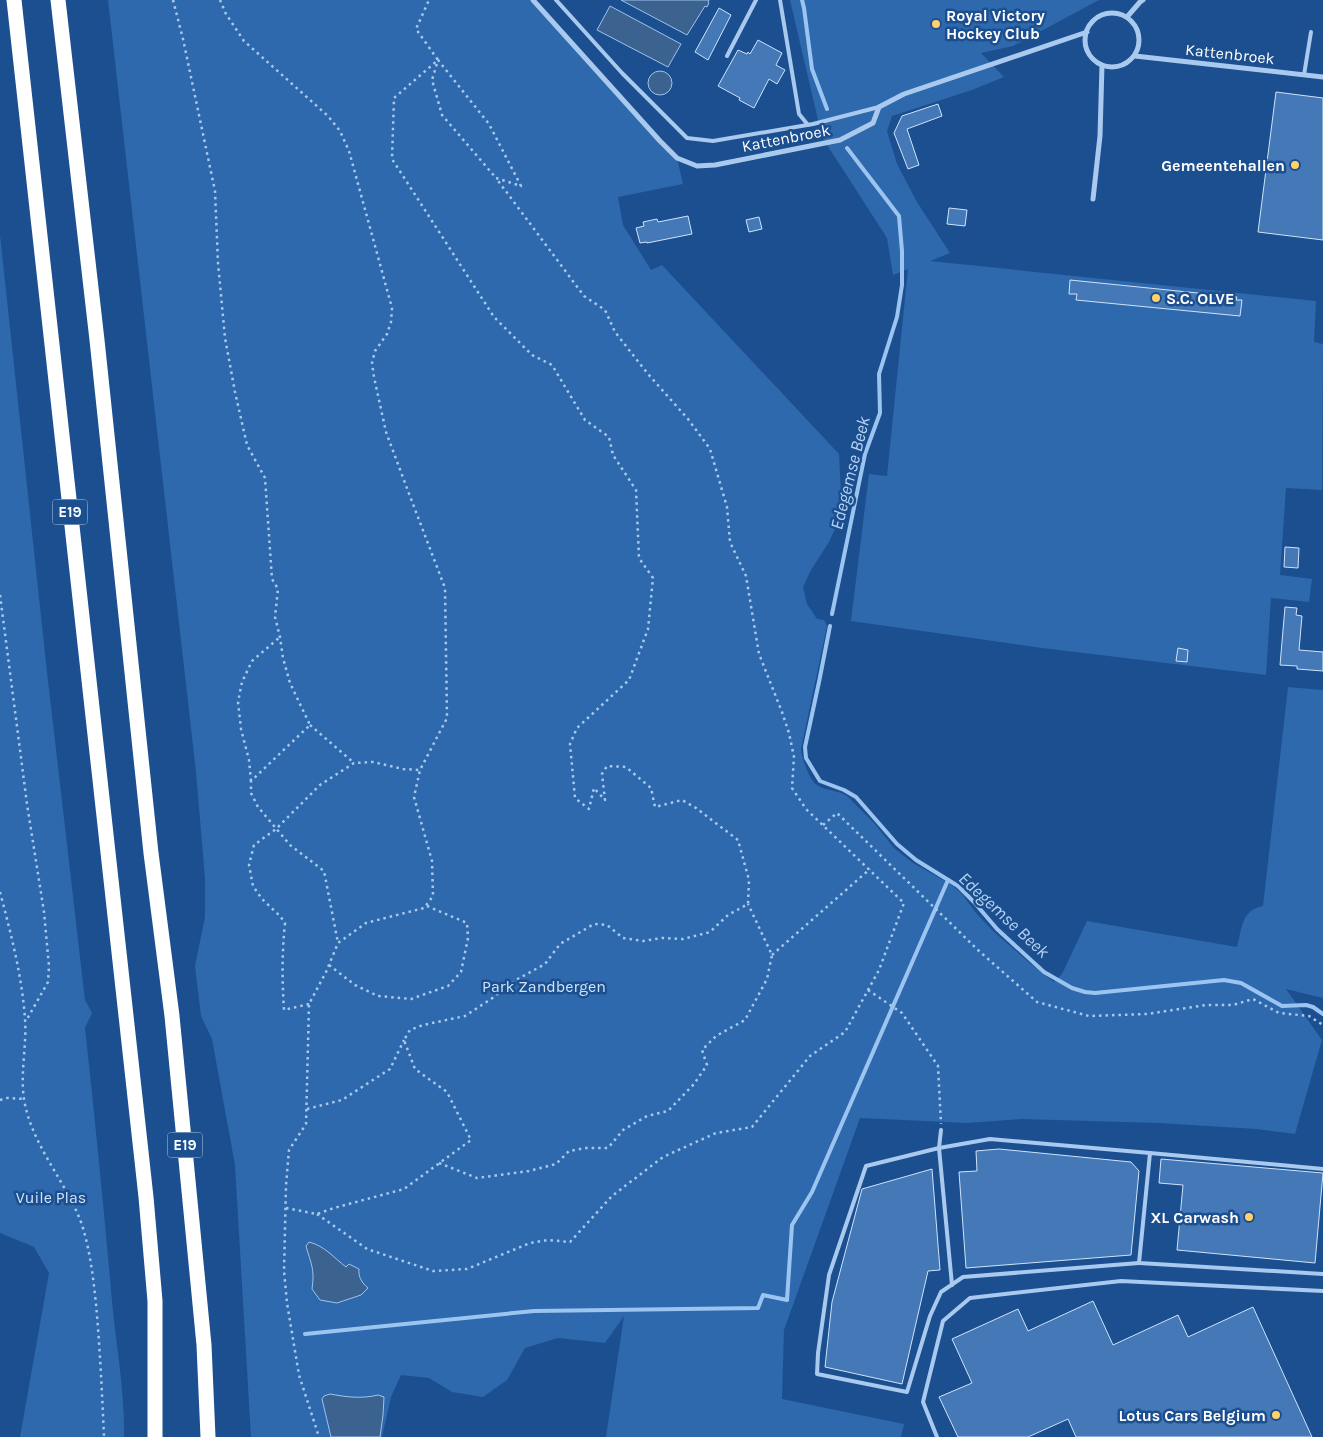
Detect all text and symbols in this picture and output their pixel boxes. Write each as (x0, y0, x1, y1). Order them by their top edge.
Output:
place label: Royal Victory Hockey Club (946, 6, 1045, 43)
marker: Royal Victory Hockey Club (930, 18, 942, 30)
street label: Kattenbroek (1184, 40, 1276, 68)
street label: Kattenbroek (740, 120, 832, 156)
place label: Gemeentehallen (1161, 156, 1285, 175)
marker: Gemeentehallen (1289, 159, 1301, 171)
place label: S.C. OLVE (1166, 289, 1234, 308)
marker: S.C. OLVE (1150, 292, 1162, 304)
water label: Edegemse Beek (825, 413, 875, 532)
road number: E19 (52, 500, 88, 524)
water label: Edegemse Beek (954, 867, 1055, 963)
park label: Park Zandbergen (482, 977, 606, 996)
road number: E19 (168, 1132, 202, 1158)
park label: Vuile Plas (16, 1188, 86, 1207)
place label: XL Carwash (1150, 1208, 1239, 1227)
marker: XL Carwash (1243, 1211, 1255, 1223)
place label: Lotus Cars Belgium (1118, 1406, 1266, 1425)
marker: Lotus Cars Belgium (1270, 1409, 1282, 1421)

